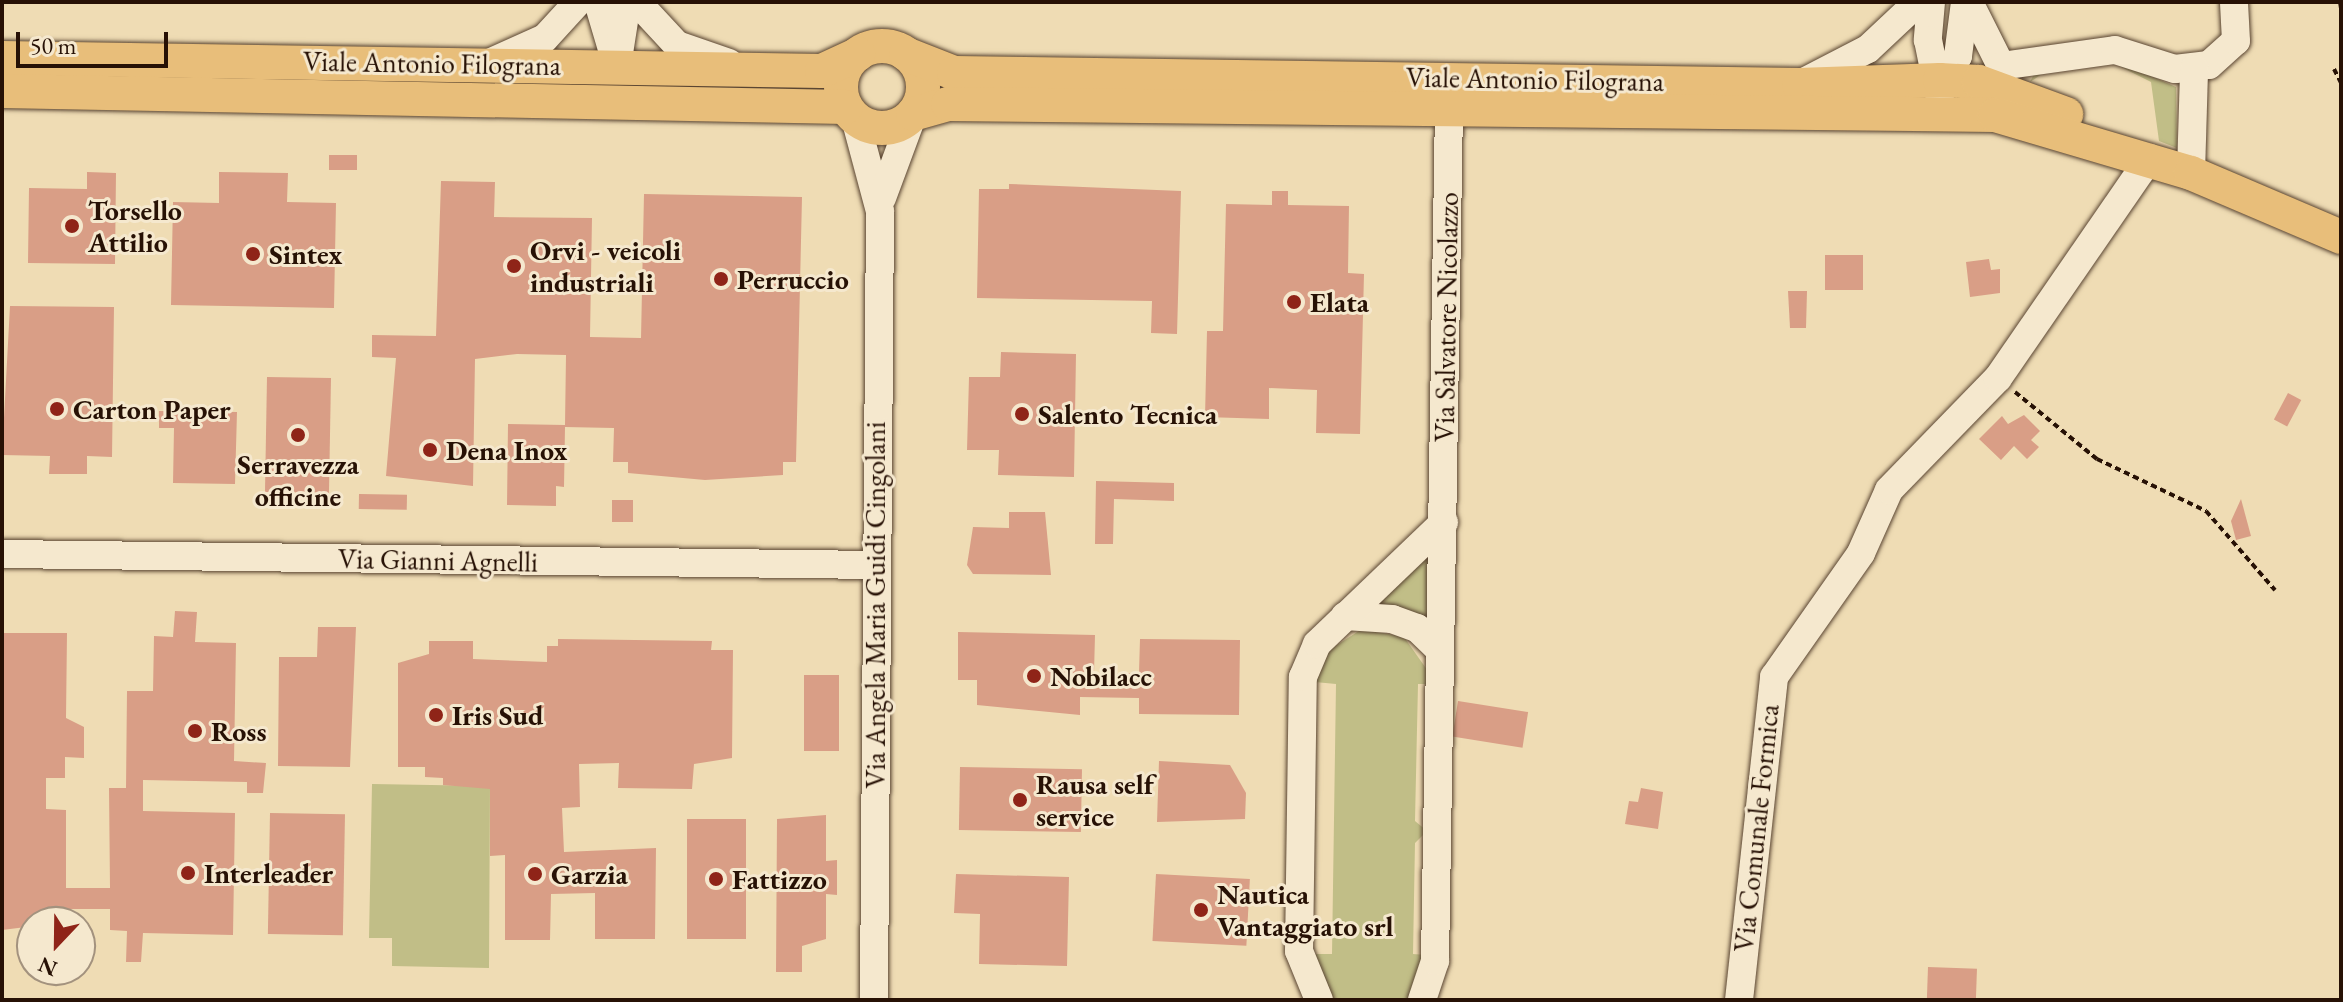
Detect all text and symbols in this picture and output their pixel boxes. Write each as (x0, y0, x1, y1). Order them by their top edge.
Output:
scale bar (20, 16, 172, 66)
text: 50 m (30, 30, 77, 61)
street label: Viale Antonio Filograna (303, 44, 561, 82)
street label: Viale Antonio Filograna (1406, 60, 1664, 98)
street label: Via Salvatore Nicolazzo (1427, 192, 1465, 442)
place label: Torsello Attilio (88, 193, 182, 259)
marker: Torsello Attilio (63, 217, 81, 235)
place label: Orvi - veicoli industriali (530, 233, 681, 299)
place label: Sintex (269, 237, 342, 271)
marker: Sintex (244, 245, 262, 263)
marker: Orvi - veicoli industriali (505, 257, 523, 275)
place label: Perruccio (737, 262, 849, 296)
marker: Perruccio (712, 270, 730, 288)
place label: Elata (1310, 285, 1369, 319)
marker: Elata (1285, 293, 1303, 311)
place label: Carton Paper (73, 392, 231, 426)
place label: Salento Tecnica (1038, 397, 1217, 431)
marker: Carton Paper (48, 400, 66, 418)
marker: Salento Tecnica (1013, 405, 1031, 423)
street label: Via Angela Maria Guidi Cingolani (858, 422, 892, 788)
marker: Serravezza officine (289, 426, 307, 444)
place label: Dena Inox (446, 433, 567, 467)
marker: Dena Inox (421, 441, 439, 459)
place label: Serravezza officine (237, 447, 359, 513)
street label: Via Gianni Agnelli (338, 541, 538, 579)
place label: Nobilacc (1050, 659, 1152, 693)
marker: Nobilacc (1025, 667, 1043, 685)
place label: Iris Sud (452, 698, 544, 732)
street label: Via Comunale Formica (1726, 702, 1786, 954)
marker: Iris Sud (427, 706, 445, 724)
place label: Ross (211, 714, 267, 748)
marker: Ross (186, 722, 204, 740)
place label: Rausa self service (1036, 767, 1154, 833)
marker: Rausa self service (1011, 791, 1029, 809)
place label: Interleader (204, 856, 333, 890)
place label: Garzia (551, 857, 628, 891)
place label: Fattizzo (732, 862, 827, 896)
marker: Interleader (179, 864, 197, 882)
marker: Garzia (526, 865, 544, 883)
marker: Fattizzo (707, 870, 725, 888)
place label: Nautica Vantaggiato srl (1217, 877, 1394, 943)
marker: Nautica Vantaggiato srl (1192, 901, 1210, 919)
north arrow (16, 906, 96, 986)
text: N (34, 950, 61, 984)

